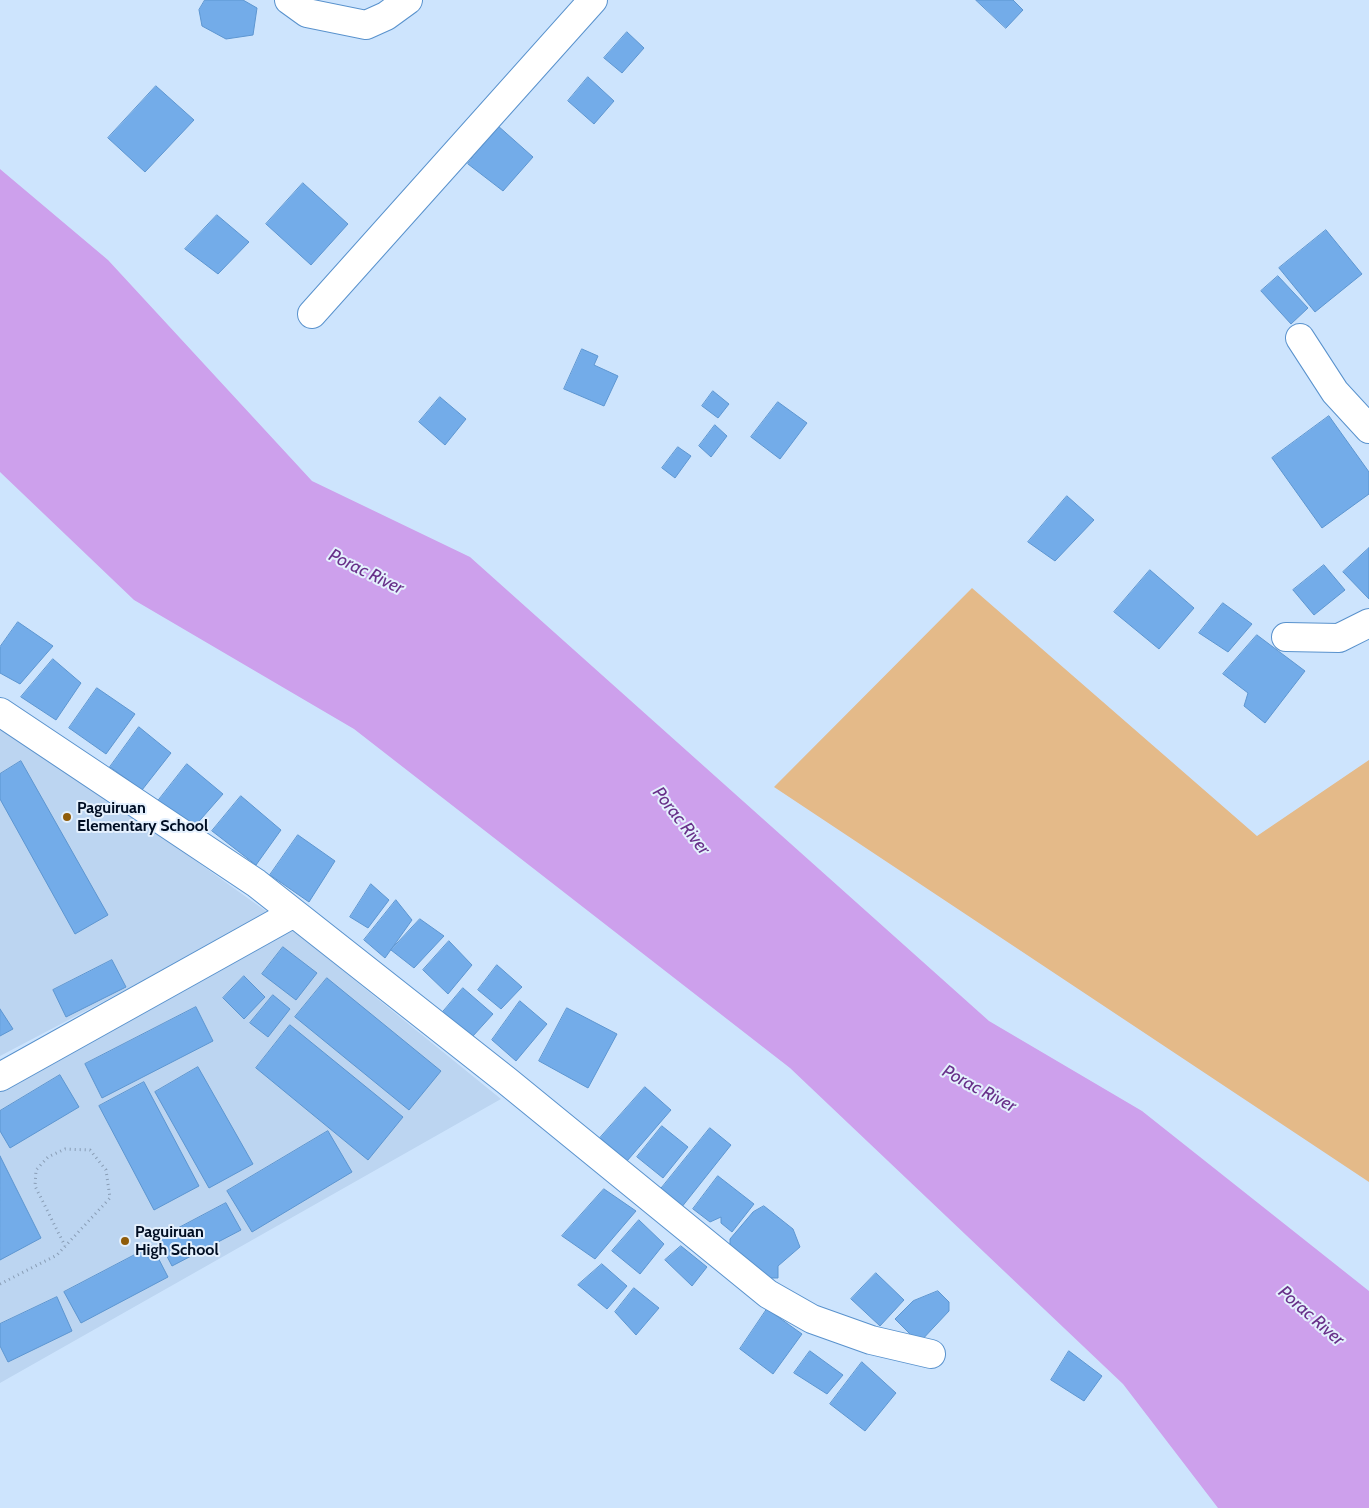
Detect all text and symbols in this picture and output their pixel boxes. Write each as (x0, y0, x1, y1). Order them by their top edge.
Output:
water label: Porac River (325, 545, 407, 599)
water label: Porac River (648, 783, 714, 859)
place label: Paguiruan Elementary School (77, 798, 208, 836)
marker: Paguiruan Elementary School (61, 811, 73, 823)
water label: Porac River (938, 1061, 1020, 1117)
place label: Paguiruan High School (135, 1222, 219, 1260)
marker: Paguiruan High School (119, 1235, 131, 1247)
water label: Porac River (1274, 1281, 1348, 1351)

